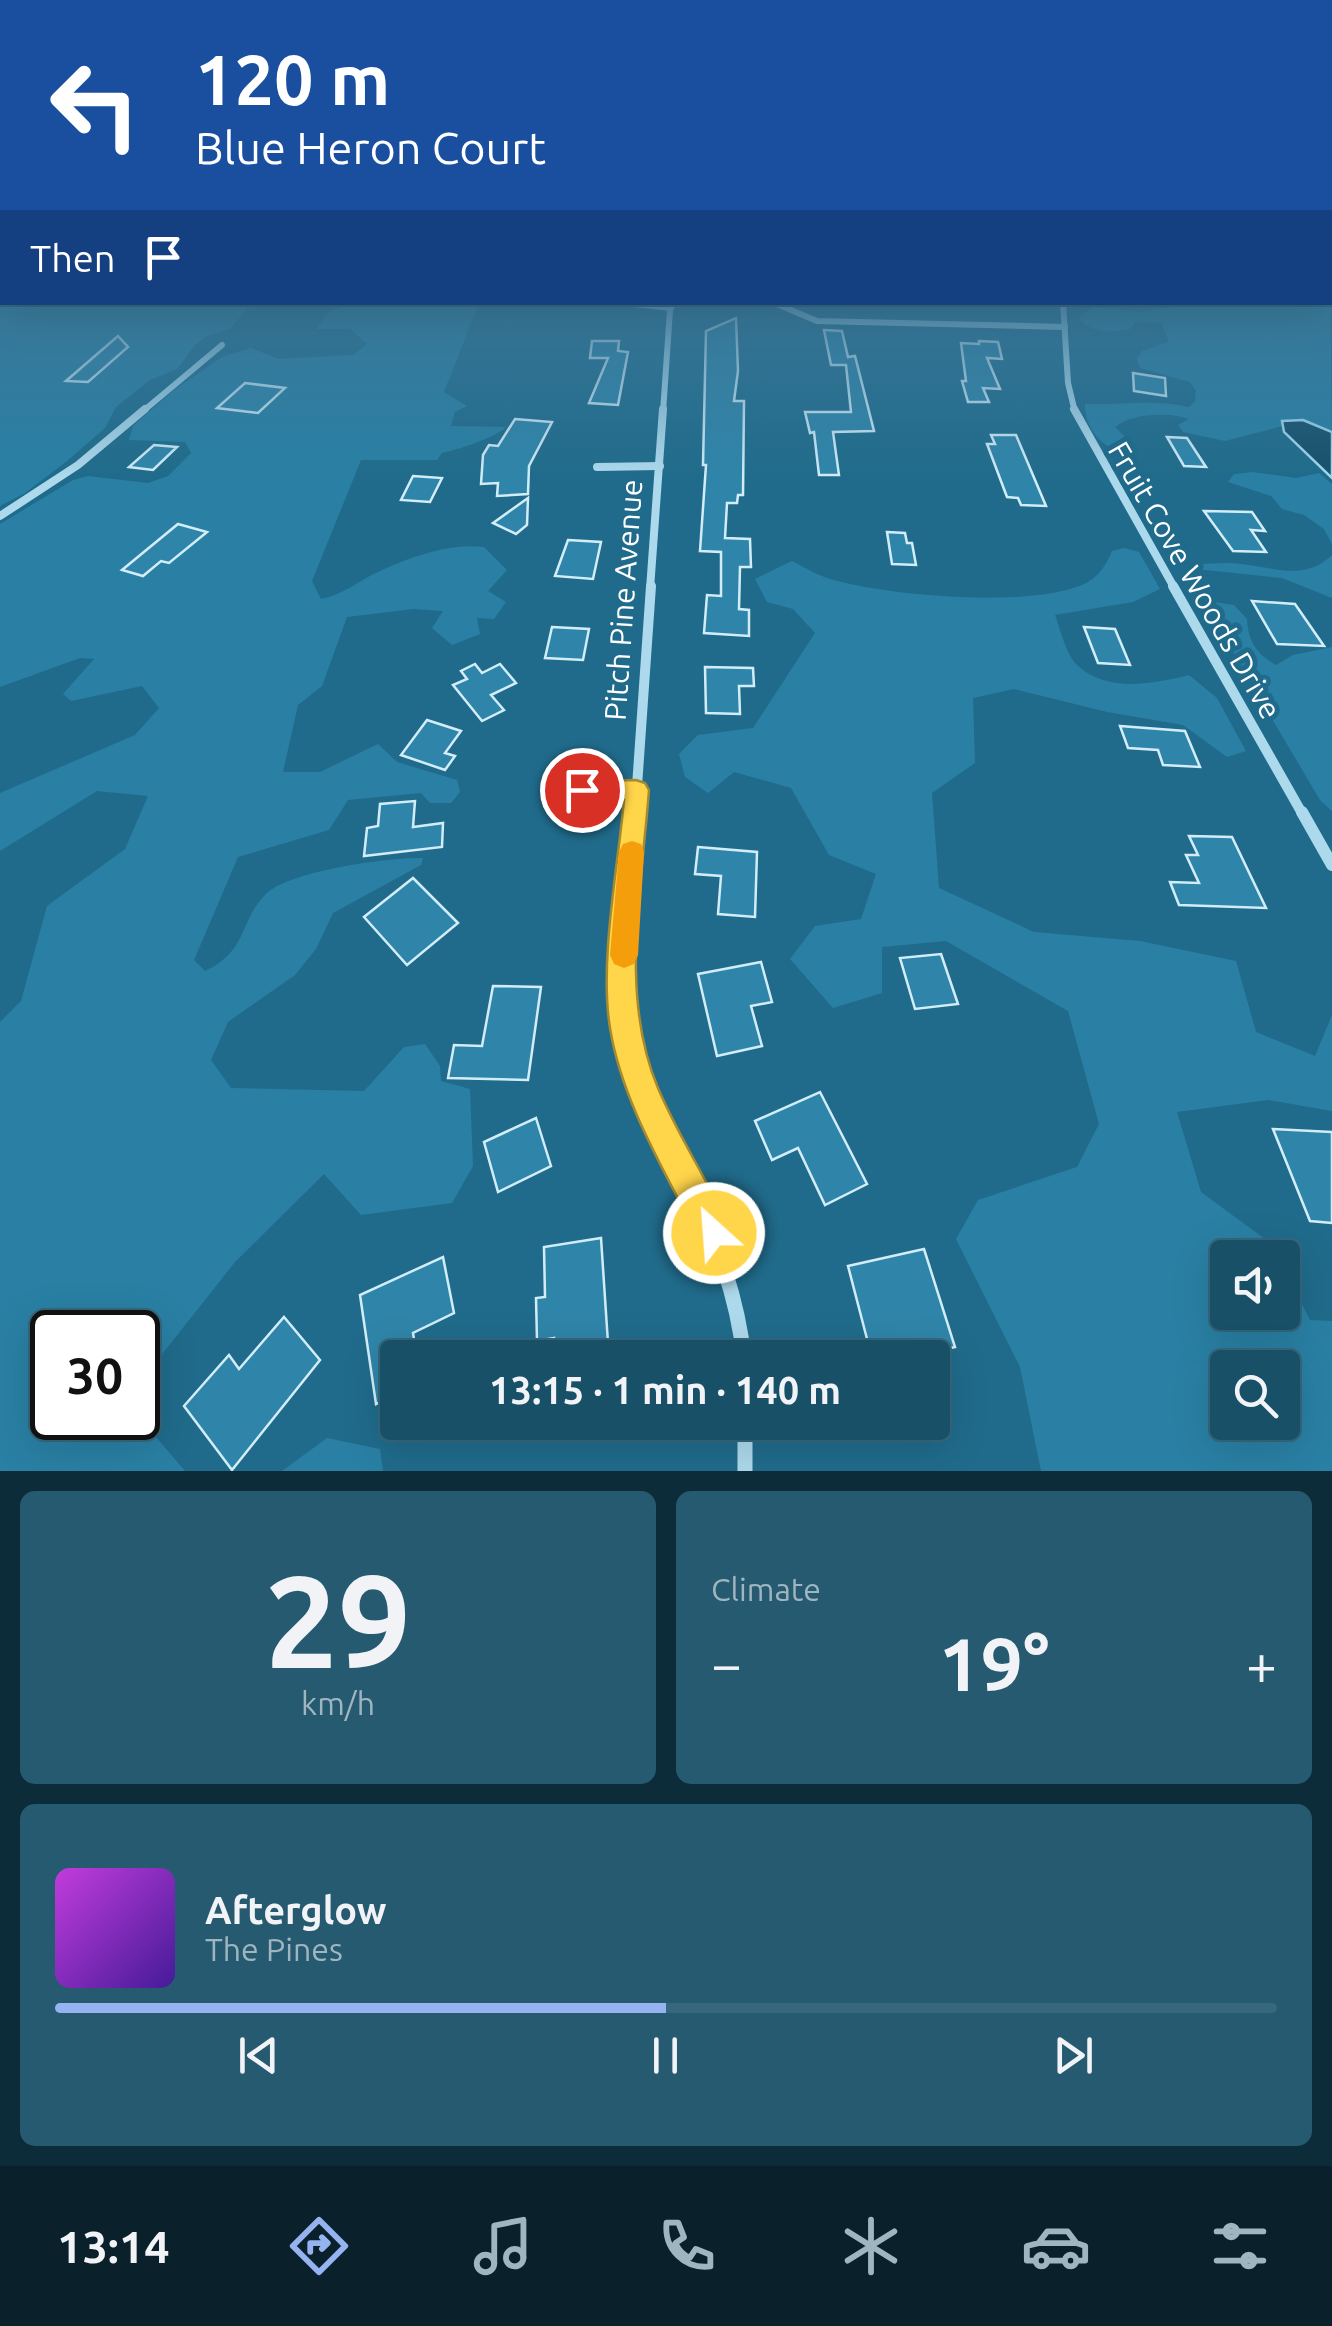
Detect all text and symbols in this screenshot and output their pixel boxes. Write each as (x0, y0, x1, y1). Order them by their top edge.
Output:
icon: left (30, 40, 160, 170)
text: 120 m (195, 40, 390, 118)
text: Blue Heron Court (195, 122, 546, 173)
icon: arrive (136, 230, 191, 285)
text: Then (30, 237, 116, 279)
street label: Fruit Cove Woods Drive (1102, 435, 1288, 725)
street label: Pitch Pine Avenue (598, 478, 648, 722)
pin (540, 748, 625, 833)
icon: arrive (555, 763, 610, 818)
position arrow (662, 1181, 766, 1285)
map controls (1210, 1240, 1300, 1440)
button: sound (1210, 1240, 1300, 1330)
speed limit sign: 30 (30, 1310, 160, 1440)
button: search (1210, 1350, 1300, 1440)
text: 13:15 · 1 min · 140 m (489, 1369, 841, 1411)
text: 29 (265, 1547, 411, 1693)
text: Climate (711, 1571, 821, 1607)
text: 19° (938, 1621, 1050, 1705)
text: − (711, 1633, 742, 1694)
text: + (1246, 1633, 1277, 1694)
text: km/h (301, 1685, 375, 1721)
text: Afterglow (205, 1889, 387, 1931)
text: The Pines (205, 1931, 343, 1967)
icon: previous (231, 2028, 286, 2083)
icon: pause (638, 2028, 693, 2083)
icon: next (1046, 2028, 1101, 2083)
icon: directions (284, 2211, 354, 2281)
icon: music (468, 2211, 538, 2281)
icon: phone (652, 2211, 722, 2281)
icon: climate (836, 2211, 906, 2281)
icon: car (1021, 2211, 1091, 2281)
icon: filters (1205, 2211, 1275, 2281)
text: 13:14 (57, 2221, 170, 2272)

